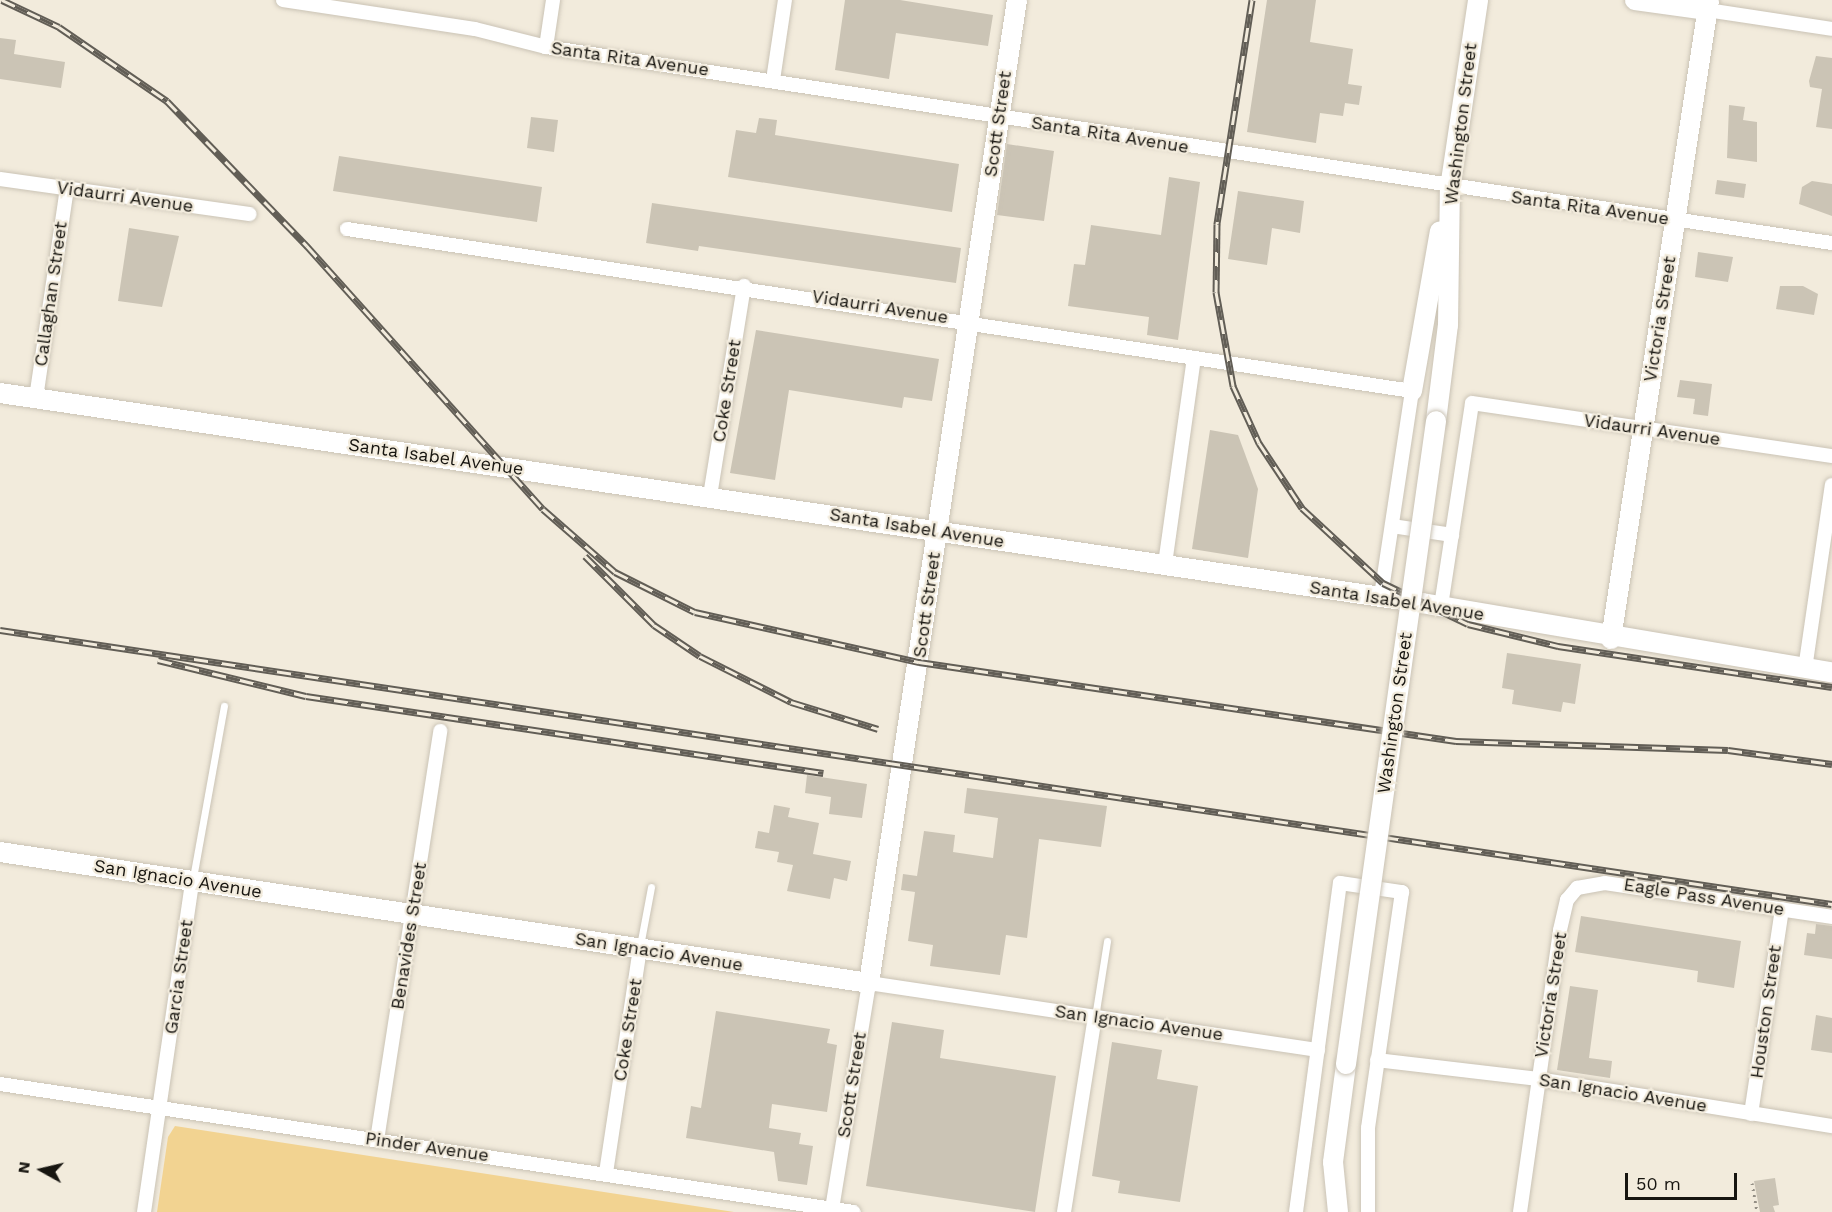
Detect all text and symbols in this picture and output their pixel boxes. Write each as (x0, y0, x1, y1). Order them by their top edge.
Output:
street label: Santa Rita Avenue (549, 37, 711, 81)
street label: Washington Street (1440, 42, 1482, 206)
street label: Scott Street (980, 70, 1016, 178)
street label: Santa Rita Avenue (1029, 112, 1191, 158)
street label: Vidaurri Avenue (55, 177, 195, 217)
street label: Santa Rita Avenue (1509, 186, 1671, 230)
street label: Callaghan Street (30, 220, 72, 368)
street label: Victoria Street (1639, 254, 1681, 384)
street label: Vidaurri Avenue (810, 286, 950, 328)
street label: Coke Street (708, 338, 746, 444)
street label: Vidaurri Avenue (1582, 410, 1722, 450)
street label: Santa Isabel Avenue (346, 434, 526, 480)
street label: Santa Isabel Avenue (827, 503, 1007, 553)
street label: Scott Street (909, 551, 945, 659)
street label: Santa Isabel Avenue (1307, 576, 1487, 626)
street label: Washington Street (1373, 631, 1417, 795)
street label: San Ignacio Avenue (92, 855, 264, 903)
street label: Benavides Street (387, 861, 431, 1011)
street label: Eagle Pass Avenue (1622, 874, 1786, 920)
street label: Garcia Street (160, 918, 198, 1036)
street label: San Ignacio Avenue (573, 928, 745, 976)
street label: Victoria Street (1530, 930, 1572, 1060)
street label: Houston Street (1746, 944, 1786, 1080)
street label: Coke Street (609, 977, 647, 1083)
street label: San Ignacio Avenue (1053, 1000, 1225, 1046)
street label: Scott Street (833, 1031, 871, 1139)
street label: San Ignacio Avenue (1537, 1069, 1709, 1117)
street label: Pinder Avenue (363, 1128, 491, 1166)
north arrow (12, 1140, 72, 1200)
text: N (13, 1160, 34, 1175)
scale bar (1628, 1161, 1740, 1199)
text: 50 m (1636, 1173, 1681, 1194)

